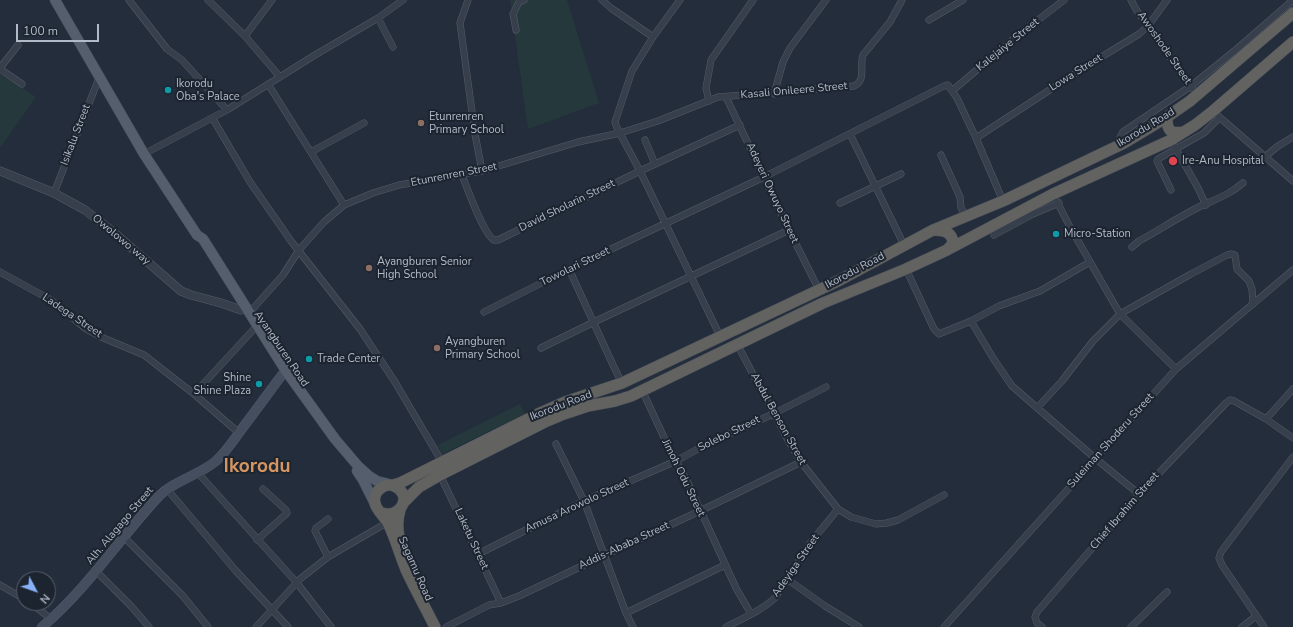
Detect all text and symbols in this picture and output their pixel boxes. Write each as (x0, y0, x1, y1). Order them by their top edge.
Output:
street label: Awoshode Street (1134, 9, 1194, 87)
scale bar (18, 16, 101, 42)
street label: Kalejaiye Street (974, 16, 1042, 74)
text: 100 m (23, 23, 58, 39)
street label: Lowa Street (1047, 52, 1105, 94)
place label: Ikorodu Oba's Palace (176, 77, 240, 103)
street label: Kasali Onileere Street (740, 80, 848, 102)
marker: Ikorodu Oba's Palace (163, 85, 173, 95)
street label: Isikalu Street (58, 103, 94, 167)
street label: Ikorodu Road (1115, 106, 1177, 150)
place label: Etunrenren Primary School (429, 110, 504, 136)
marker: Etunrenren Primary School (416, 118, 426, 128)
street label: Adeyeri Owuyo Street (743, 141, 801, 245)
place label: Ire-Anu Hospital (1182, 154, 1264, 168)
marker: Ire-Anu Hospital (1167, 155, 1179, 167)
street label: Etunrenren Street (410, 160, 498, 190)
street label: David Sholarin Street (517, 177, 617, 235)
street label: Owolowo way (89, 212, 153, 268)
place label: Micro-Station (1064, 227, 1131, 241)
marker: Micro-Station (1051, 229, 1061, 239)
street label: Towolari Street (538, 245, 612, 289)
street label: Ikorodu Road (823, 250, 887, 292)
place label: Ayangburen Senior High School (377, 255, 472, 281)
marker: Ayangburen Senior High School (364, 263, 374, 273)
street label: Ladega Street (40, 291, 104, 341)
street label: Ayangburen Road (251, 309, 311, 389)
place label: Ayangburen Primary School (445, 335, 520, 361)
marker: Ayangburen Primary School (432, 343, 442, 353)
place label: Trade Center (317, 352, 380, 366)
marker: Trade Center (304, 354, 314, 364)
place label: Shine Shine Plaza (194, 371, 251, 397)
street label: Abdul Benson Street (747, 371, 809, 467)
marker: Shine Shine Plaza (254, 379, 264, 389)
street label: Ikorodu Road (528, 388, 594, 424)
street label: Suleiman Shoderu Street (1065, 391, 1157, 491)
street label: Solebo Street (696, 413, 762, 455)
street label: Jimoh Odu Street (659, 437, 707, 519)
district label: Ikorodu (224, 456, 290, 478)
street label: Chief Ibrahim Street (1088, 469, 1162, 553)
street label: Amusa Arowolo Street (523, 476, 631, 536)
street label: Alh. Alagago Street (84, 484, 156, 568)
street label: Laketu Street (451, 506, 491, 572)
street label: Addis-Ababa Street (577, 519, 671, 573)
street label: Adeyiga Street (770, 532, 822, 600)
street label: Sagamu Road (395, 535, 435, 603)
north arrow (16, 571, 56, 611)
text: N (36, 591, 53, 607)

